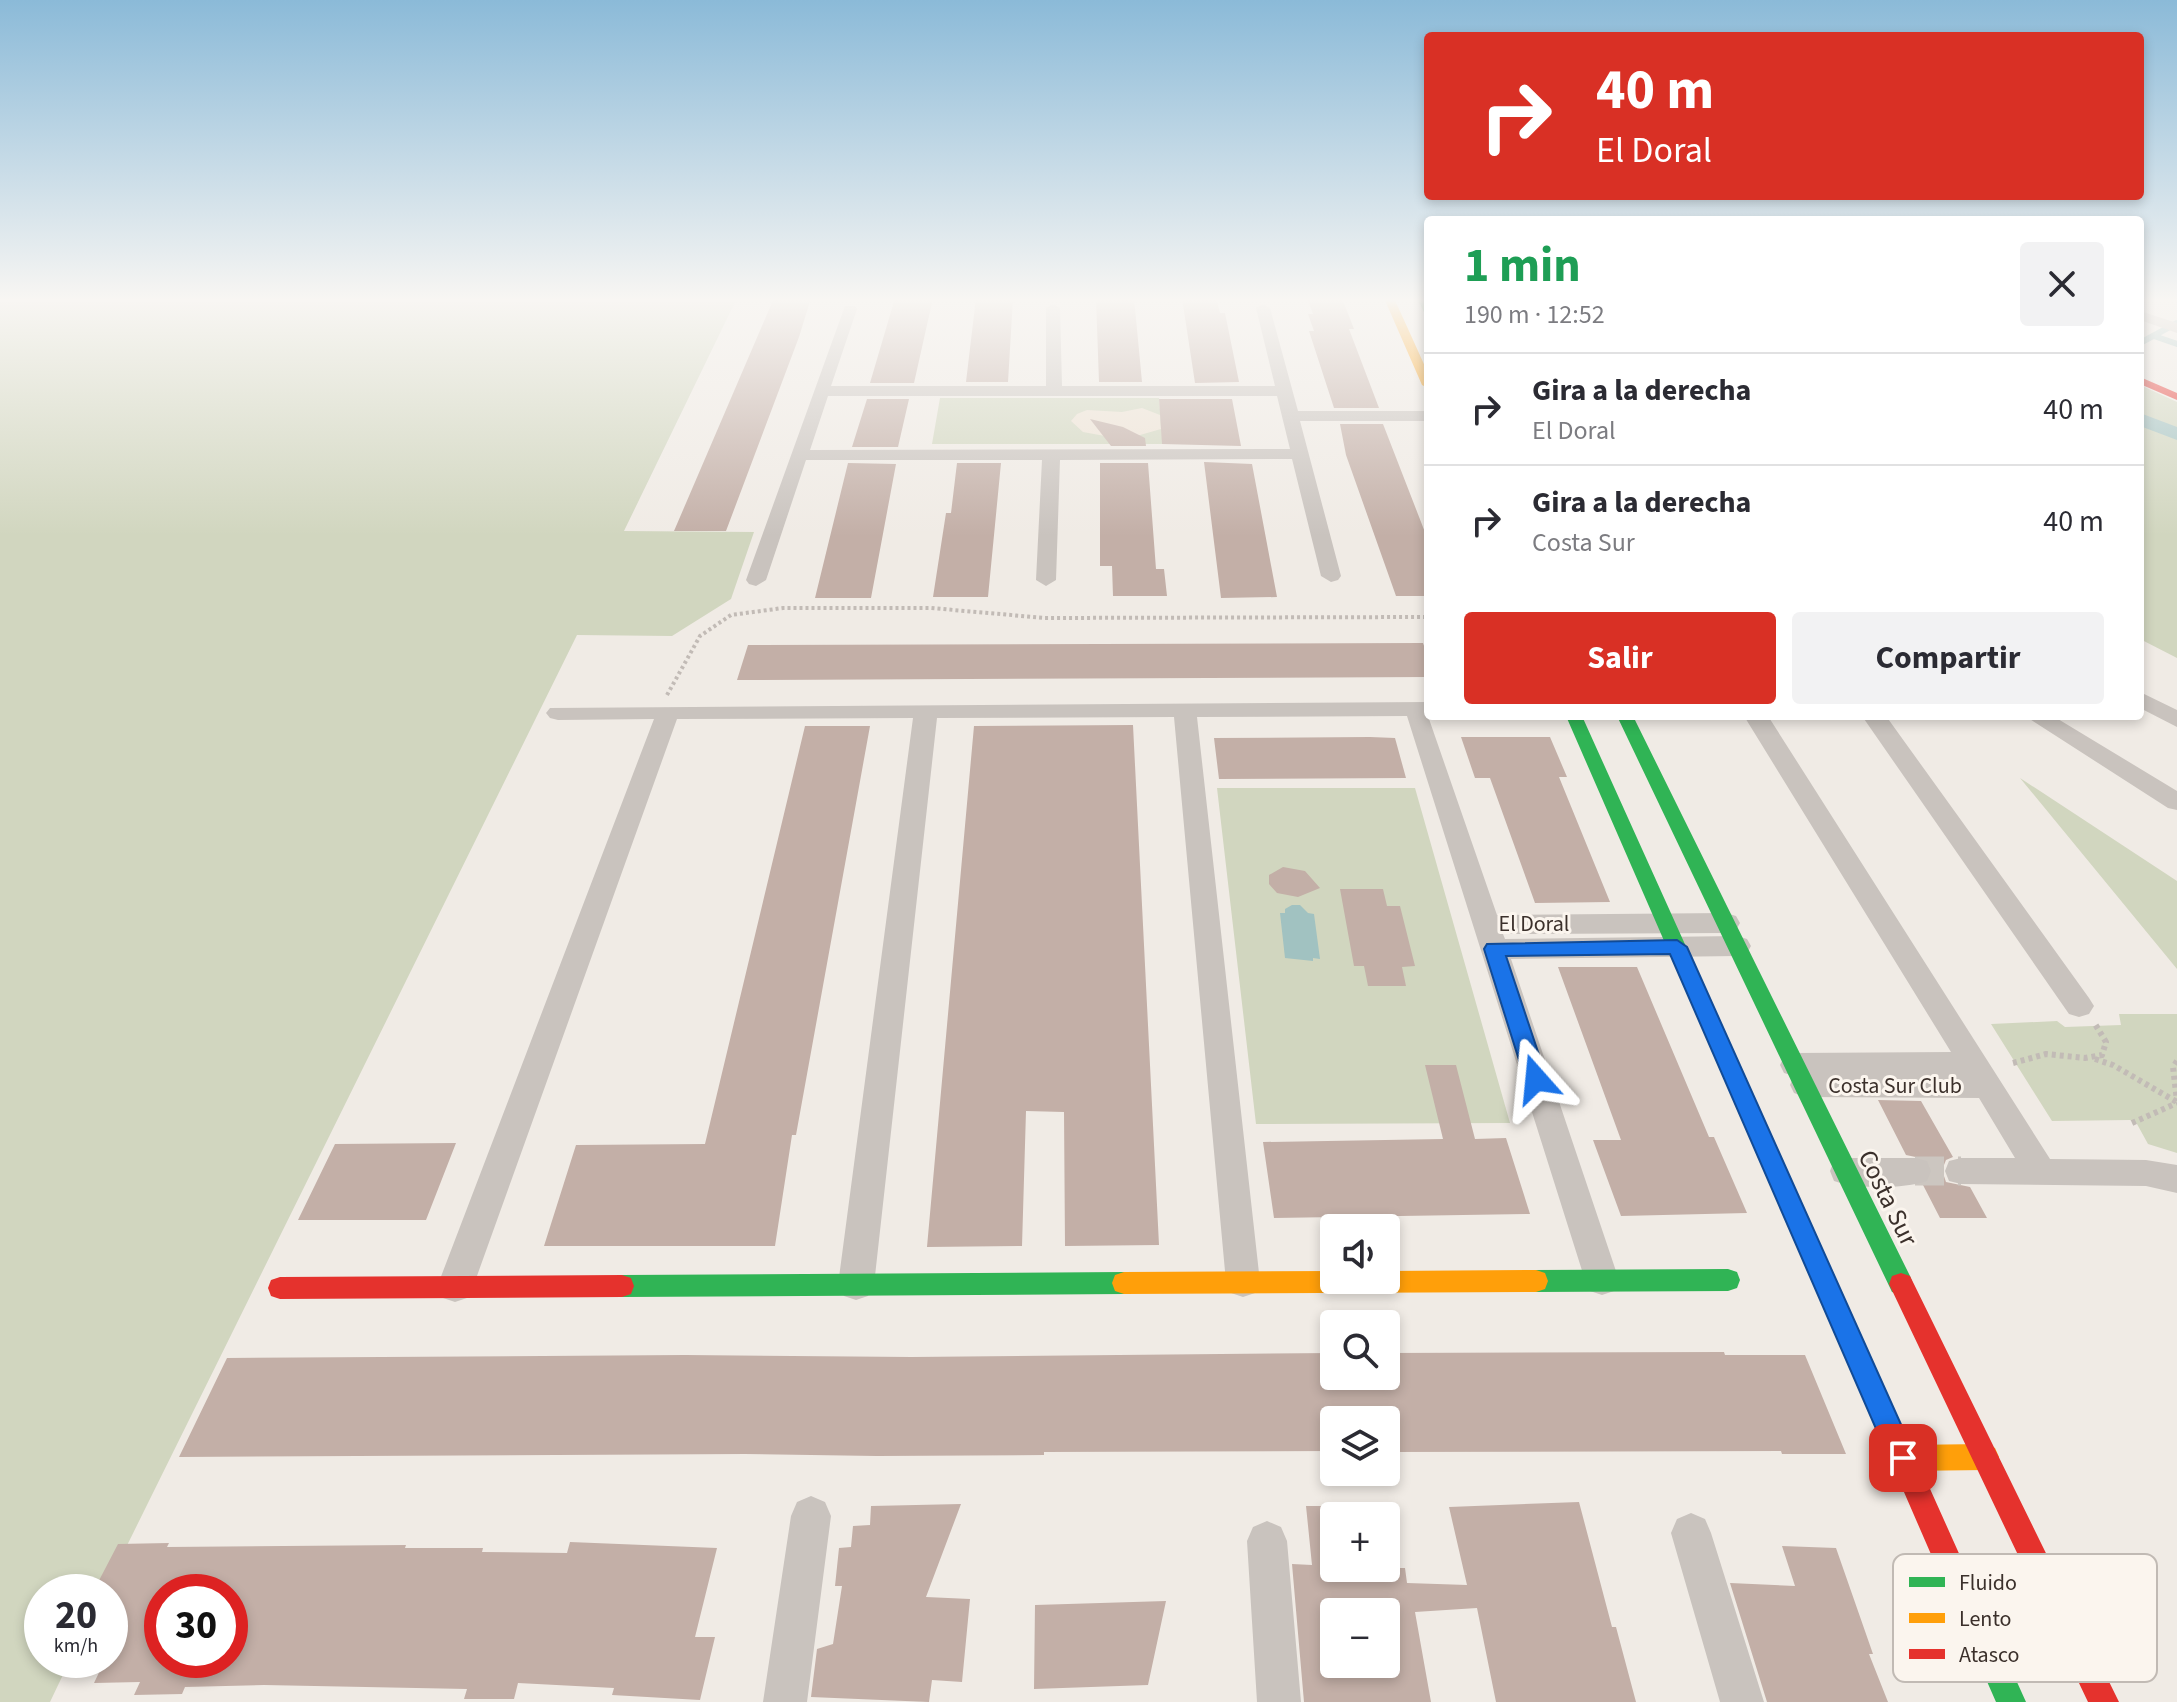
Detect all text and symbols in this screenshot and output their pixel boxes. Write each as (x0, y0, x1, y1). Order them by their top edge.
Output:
text: 40 m (1596, 51, 1714, 130)
icon: right (1464, 64, 1568, 168)
text: El Doral (1596, 125, 1712, 176)
text: 1 min (1464, 232, 1581, 300)
button: close (2020, 242, 2104, 326)
text: 190 m · 12:52 (1464, 296, 1605, 333)
text: Gira a la derecha (1532, 369, 1751, 412)
icon: right (1464, 387, 1508, 431)
text: 40 m (2043, 388, 2104, 431)
text: El Doral (1532, 412, 1616, 449)
text: Gira a la derecha (1532, 481, 1751, 524)
icon: right (1464, 499, 1508, 543)
text: 40 m (2043, 500, 2104, 543)
text: Costa Sur (1532, 524, 1635, 561)
button: Salir (1464, 612, 1776, 704)
button: Compartir (1792, 612, 2104, 704)
street label: El Doral (1499, 908, 1569, 940)
position arrow (1494, 1037, 1578, 1121)
street label: Costa Sur Club (1828, 1070, 1962, 1102)
street label: Costa Sur (1849, 1144, 1928, 1253)
map controls (1320, 1214, 1400, 1678)
button: sound (1320, 1214, 1400, 1294)
button: search (1320, 1310, 1400, 1390)
button: layers (1320, 1406, 1400, 1486)
pin (1869, 1424, 1937, 1492)
icon: arrive (1881, 1436, 1925, 1480)
button: + (1320, 1502, 1400, 1582)
legend (1893, 1554, 2157, 1682)
text: Fluido (1959, 1567, 2017, 1599)
speed limit sign: 30 (144, 1574, 248, 1678)
text: 20 (55, 1587, 97, 1644)
button: − (1320, 1598, 1400, 1678)
text: Lento (1959, 1603, 2011, 1635)
text: km/h (54, 1632, 98, 1660)
text: Atasco (1959, 1639, 2019, 1671)

